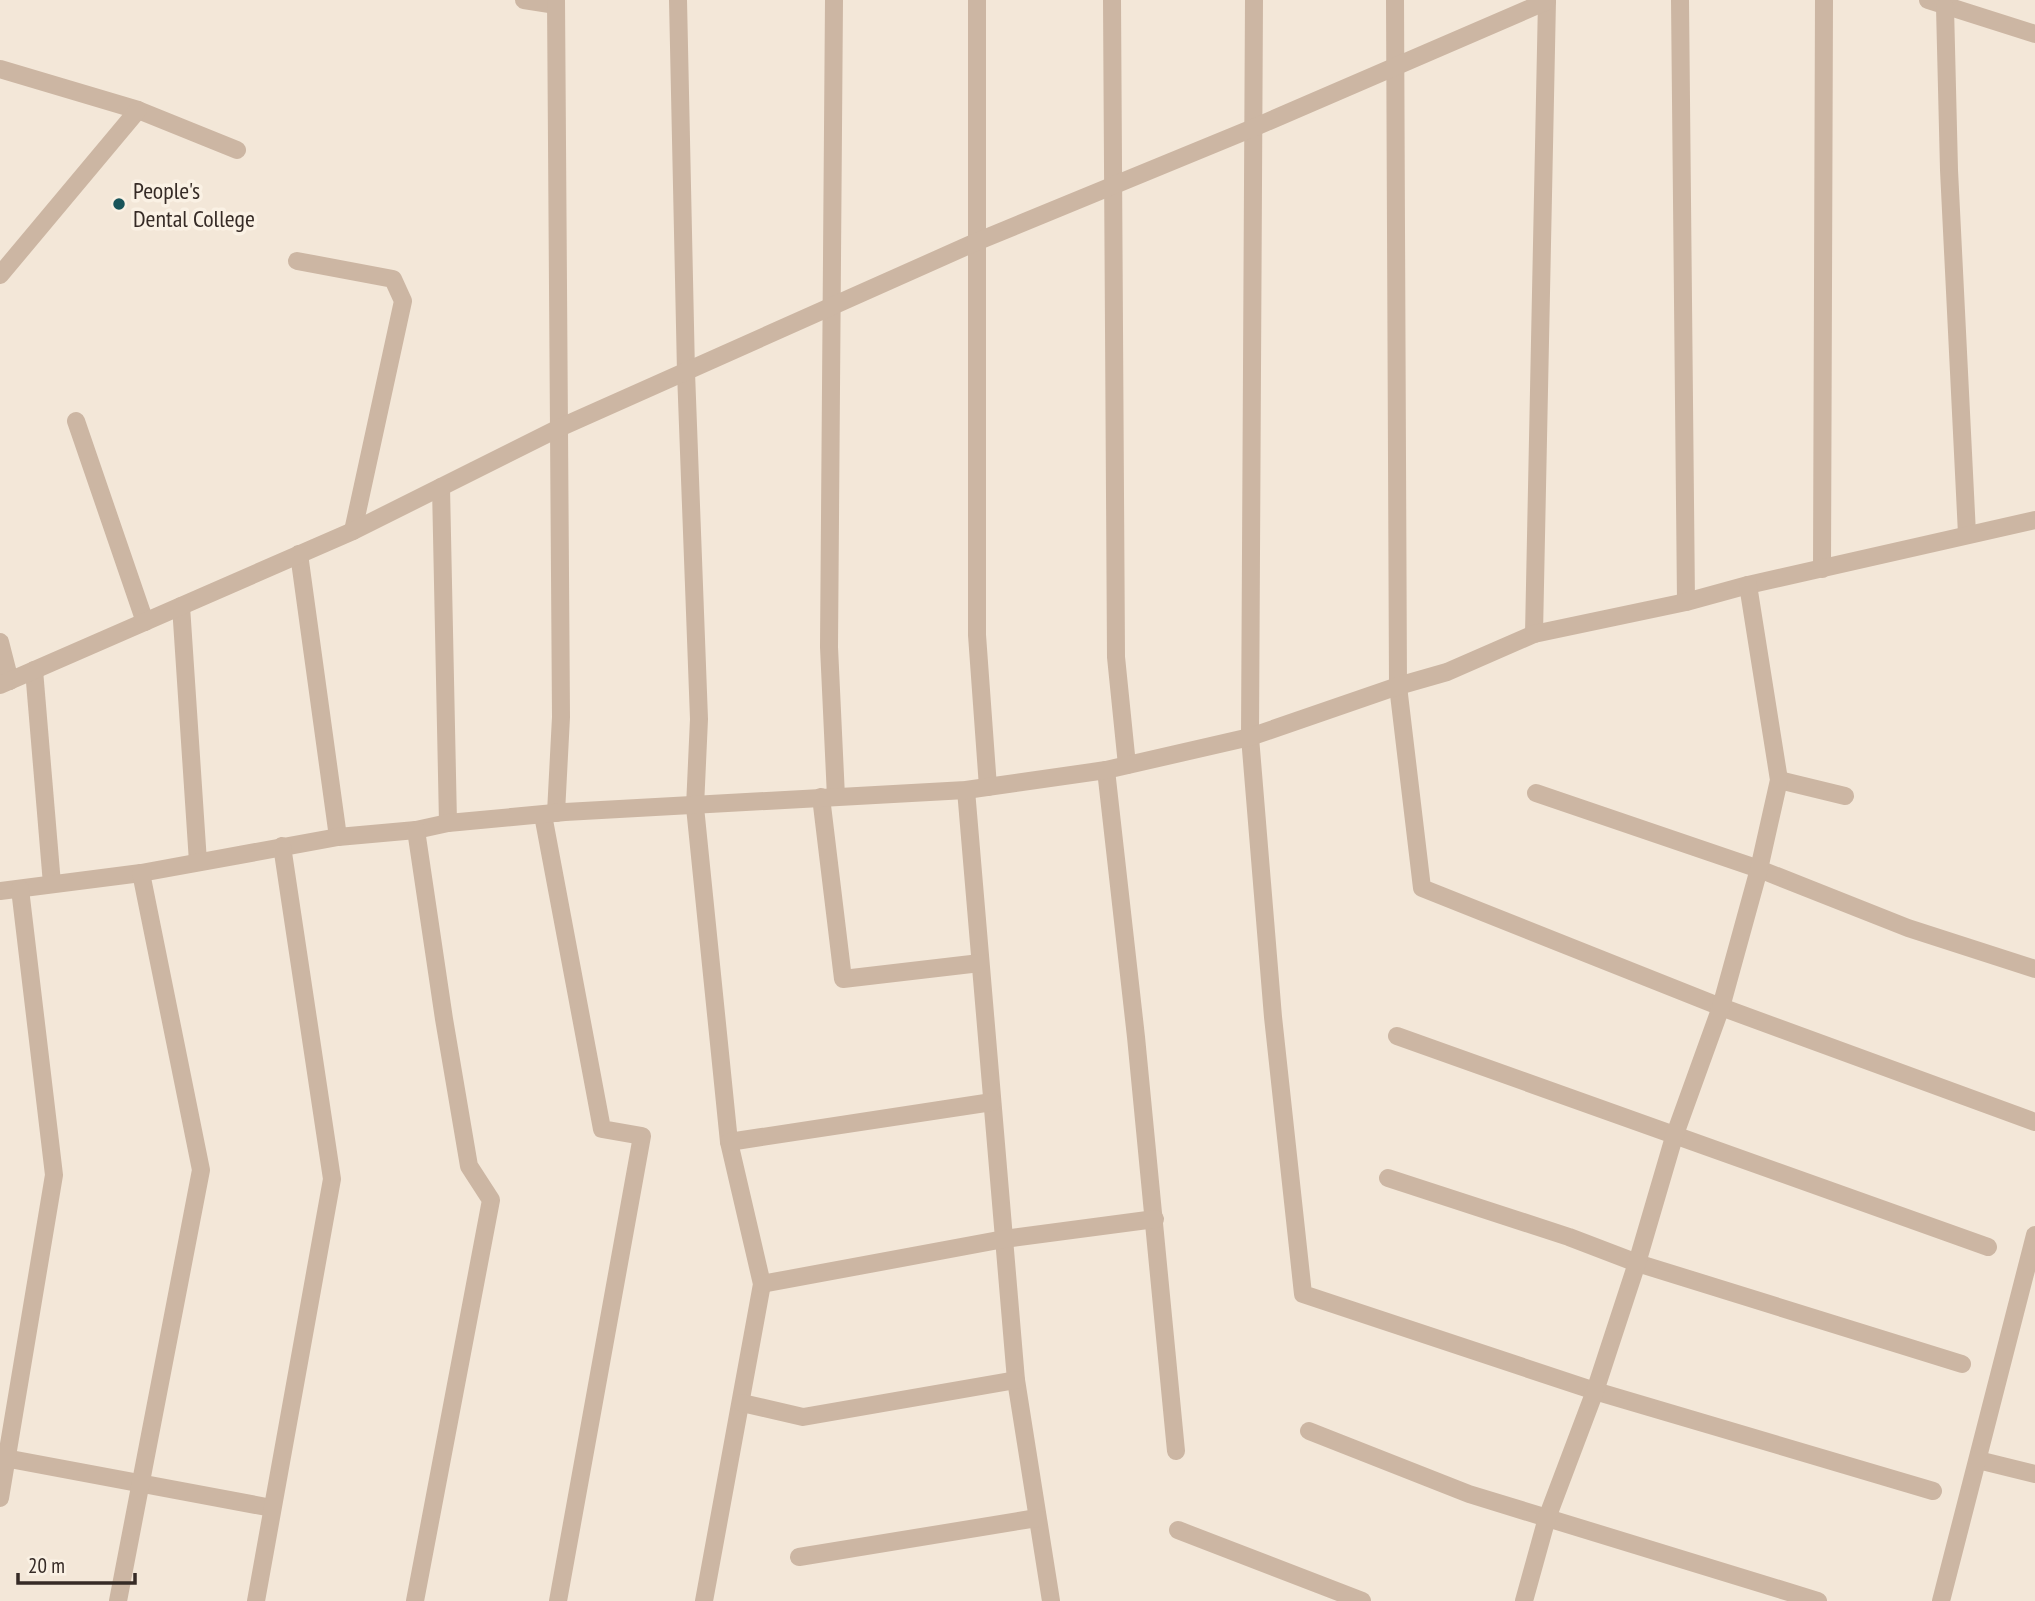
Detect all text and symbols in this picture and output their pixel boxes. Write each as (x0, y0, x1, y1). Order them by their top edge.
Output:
place label: People's Dental College (133, 175, 255, 234)
marker: People's Dental College (111, 196, 127, 212)
scale bar (18, 1542, 135, 1586)
text: 20 m (28, 1552, 65, 1579)

